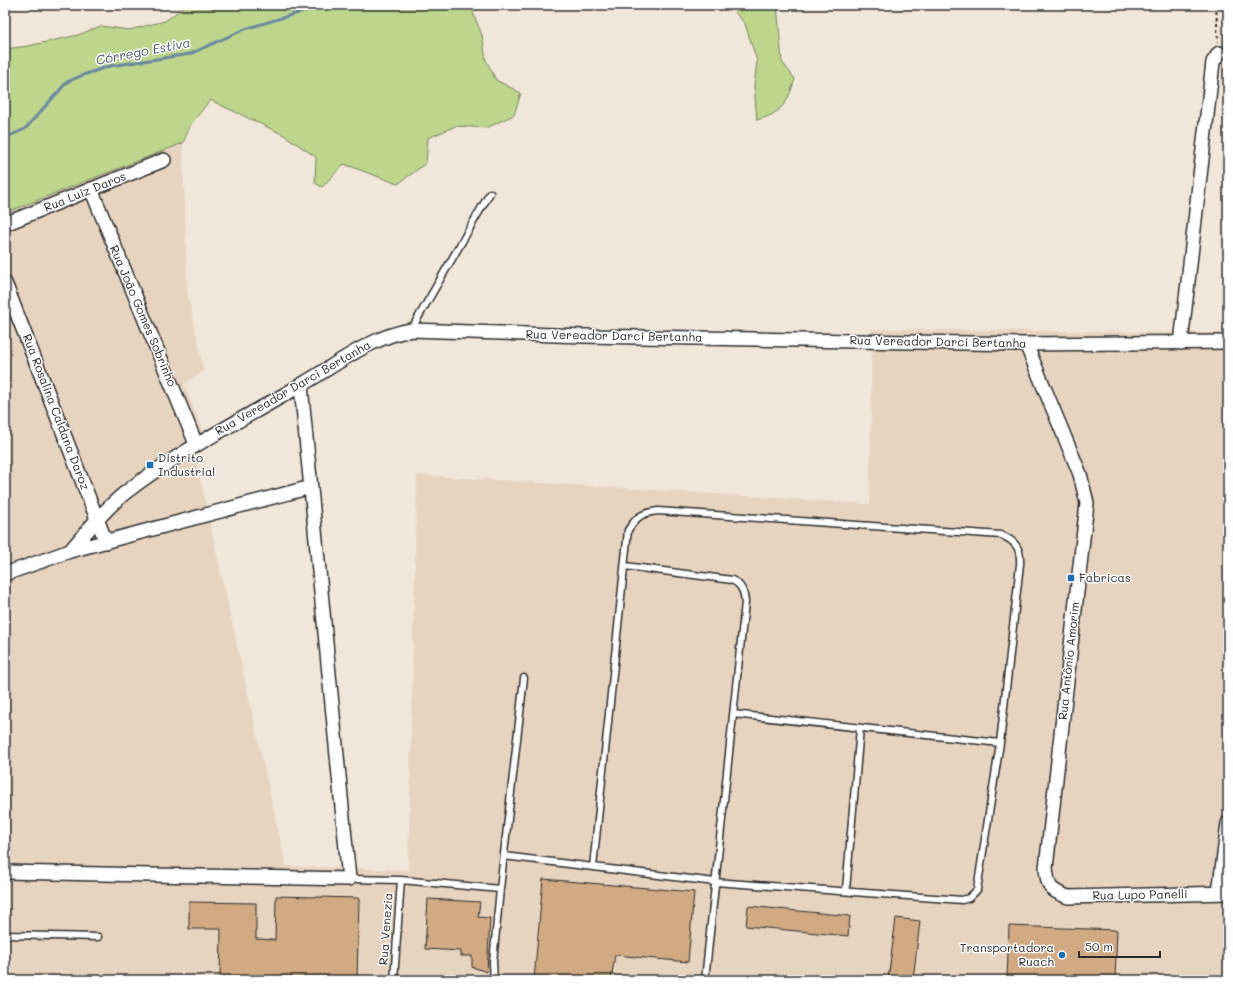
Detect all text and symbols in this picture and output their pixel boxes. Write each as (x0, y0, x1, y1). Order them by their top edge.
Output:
water label: Córrego Estiva (94, 33, 192, 68)
street label: Rua Luiz Daros (41, 167, 128, 215)
street label: Rua João Gomes Sobrinho (107, 242, 181, 389)
street label: Rua Vereador Darci Bertanha (525, 325, 703, 345)
street label: Rua Rosalina Caldana Daroz (20, 331, 94, 492)
street label: Rua Vereador Darci Bertanha (849, 331, 1027, 351)
street label: Rua Vereador Darci Bertanha (212, 336, 373, 438)
place label: Distrito Industrial (158, 449, 215, 479)
marker: Distrito Industrial (145, 460, 155, 470)
place label: Fábricas (1079, 569, 1131, 585)
marker: Fábricas (1066, 573, 1076, 583)
street label: Rua Antônio Amorim (1054, 601, 1082, 721)
street label: Rua Lupo Panelli (1092, 885, 1188, 903)
street label: Rua Venezia (374, 892, 396, 966)
scale bar (1079, 933, 1160, 959)
text: 50 m (1085, 938, 1113, 954)
place label: Transportadora Ruach (960, 939, 1054, 969)
marker: Transportadora Ruach (1057, 950, 1067, 960)

